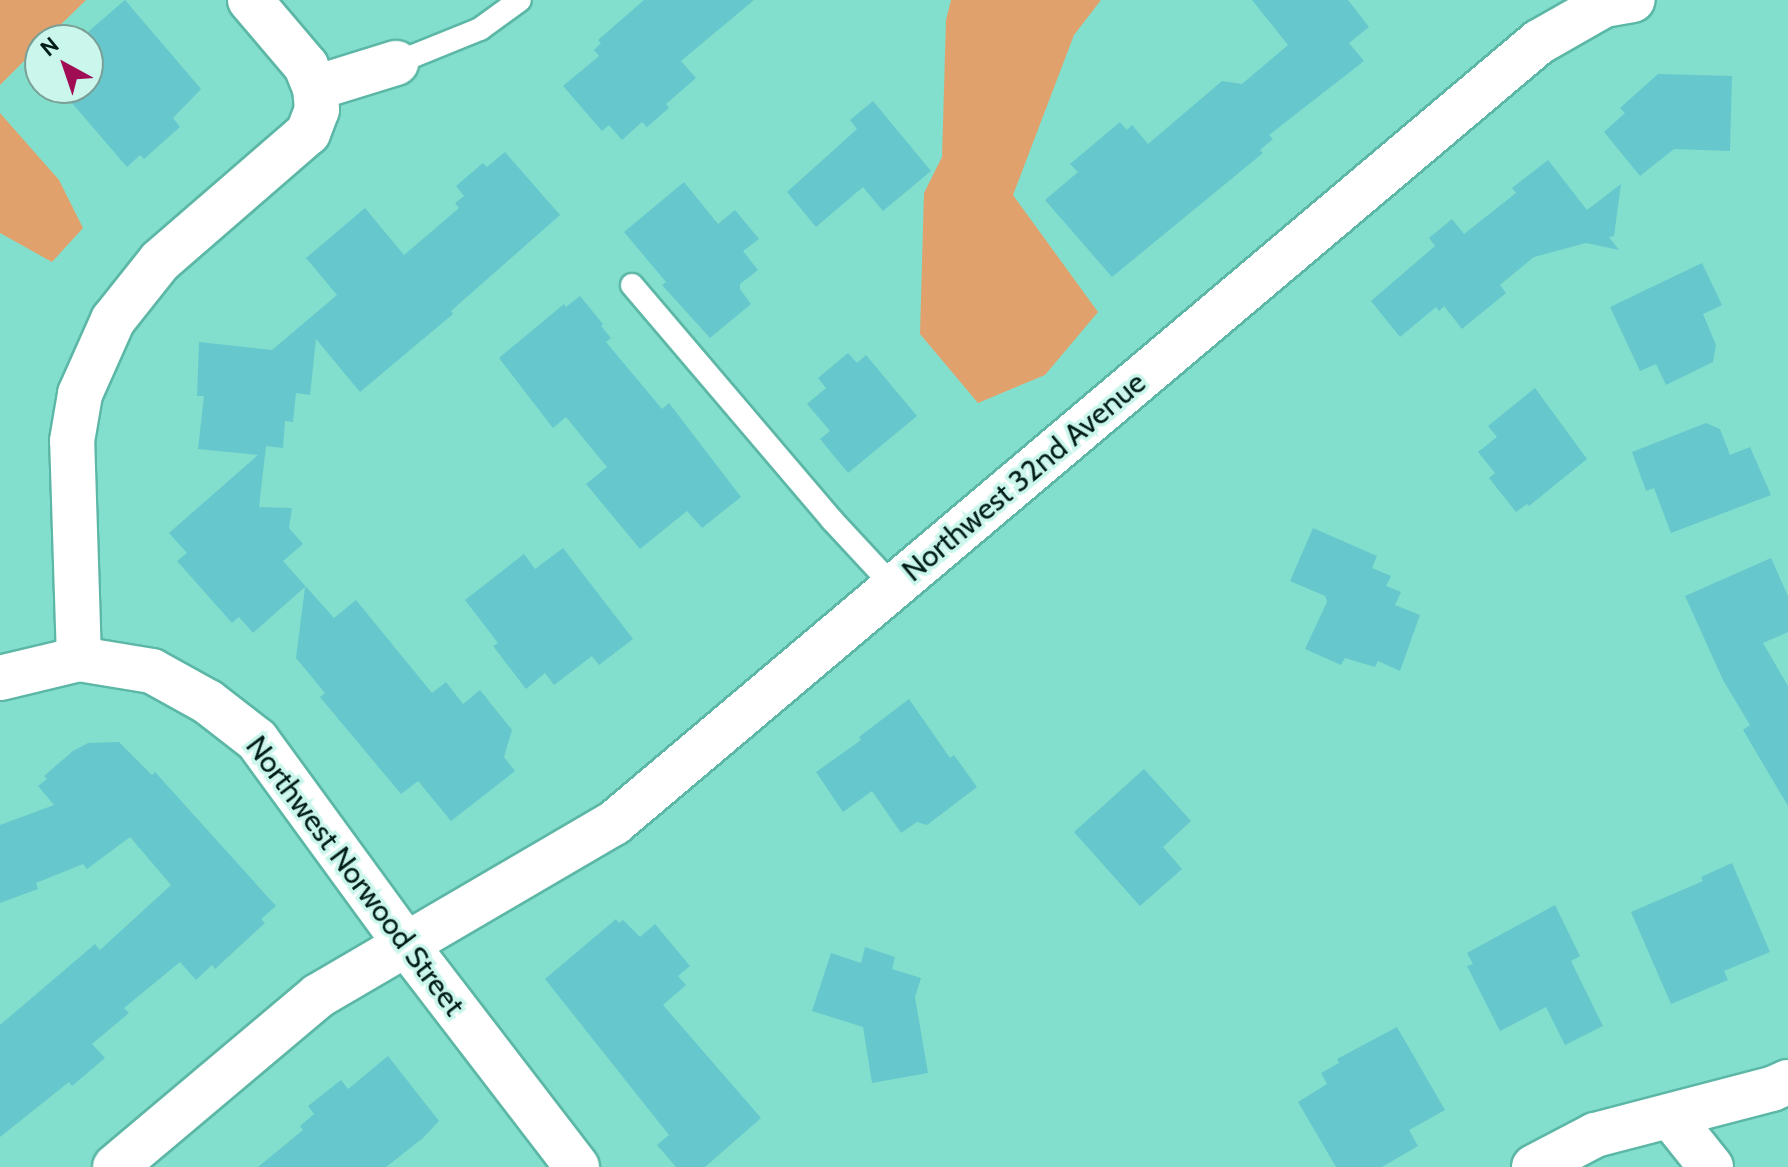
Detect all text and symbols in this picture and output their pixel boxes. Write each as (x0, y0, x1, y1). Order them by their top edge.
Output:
north arrow (24, 24, 104, 104)
text: N (35, 31, 64, 62)
street label: Northwest 32nd Avenue (895, 365, 1153, 589)
street label: Northwest Norwood Street (238, 729, 472, 1023)

